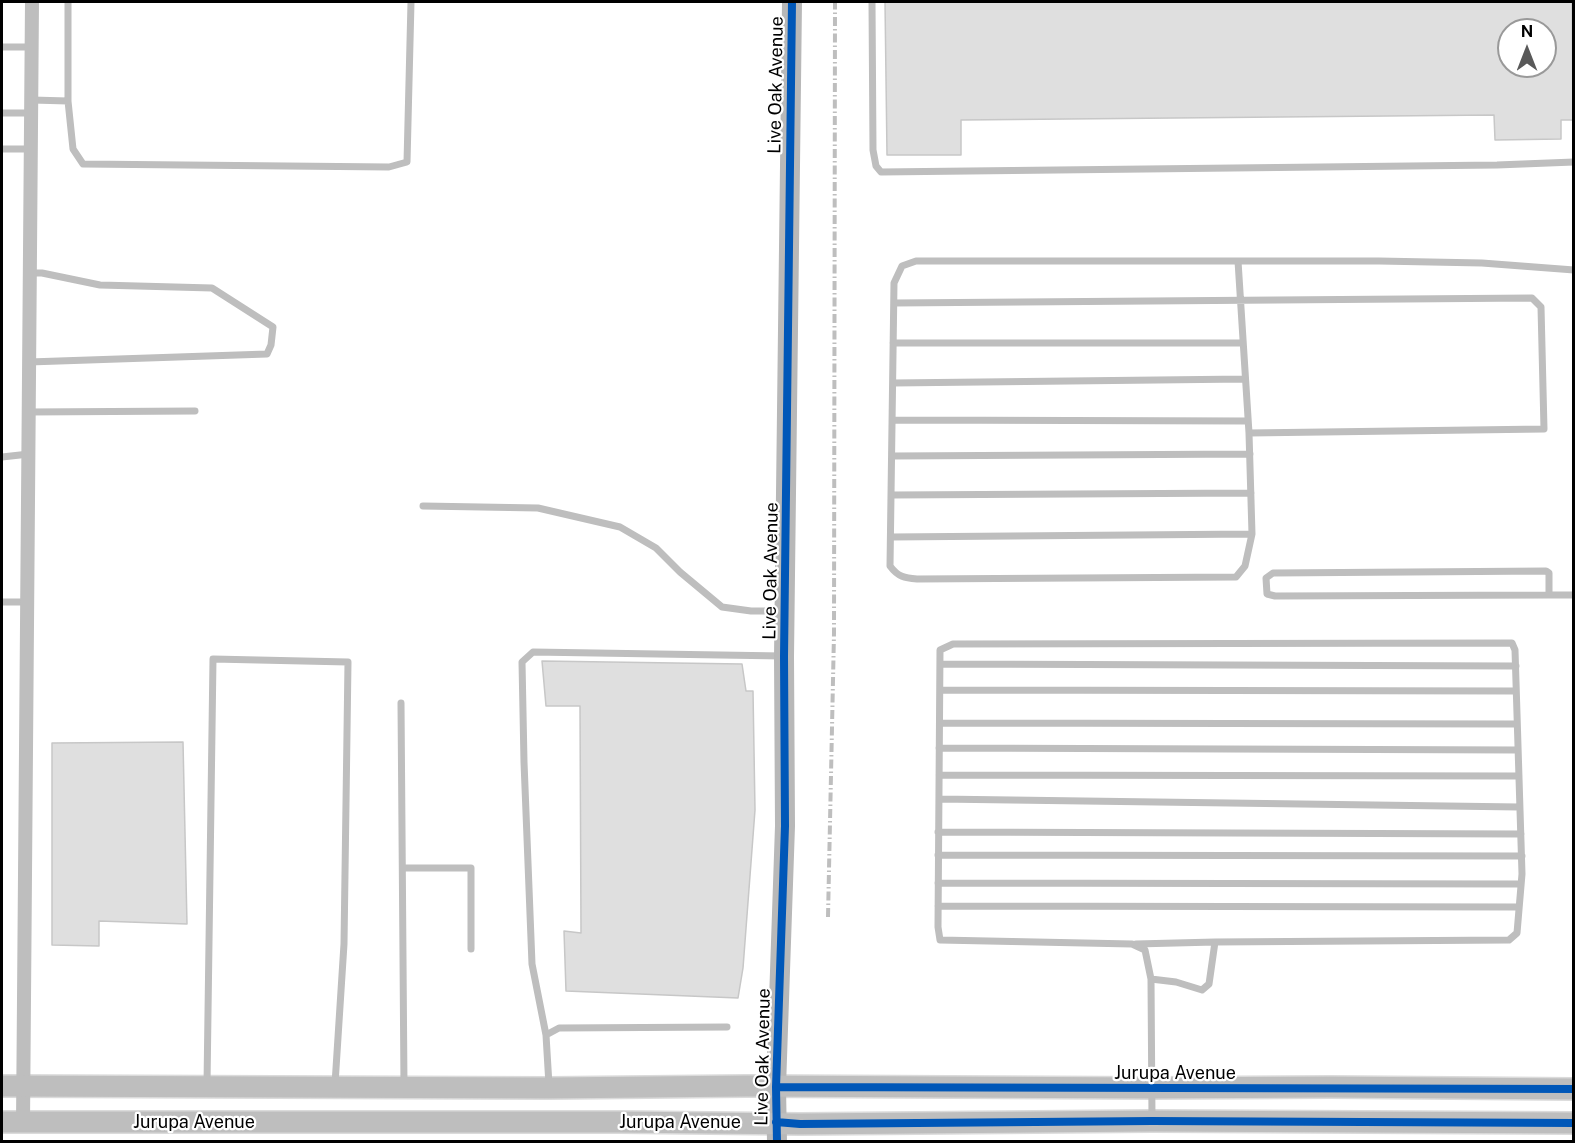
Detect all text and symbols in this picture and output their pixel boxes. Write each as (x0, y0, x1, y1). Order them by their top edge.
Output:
street label: Live Oak Avenue (764, 16, 788, 154)
north arrow (1497, 18, 1557, 78)
text: N (1521, 22, 1533, 41)
street label: Live Oak Avenue (759, 502, 783, 640)
street label: Live Oak Avenue (751, 988, 775, 1126)
street label: Jurupa Avenue (1114, 1062, 1236, 1084)
street label: Jurupa Avenue (133, 1111, 255, 1133)
street label: Jurupa Avenue (619, 1111, 741, 1133)

